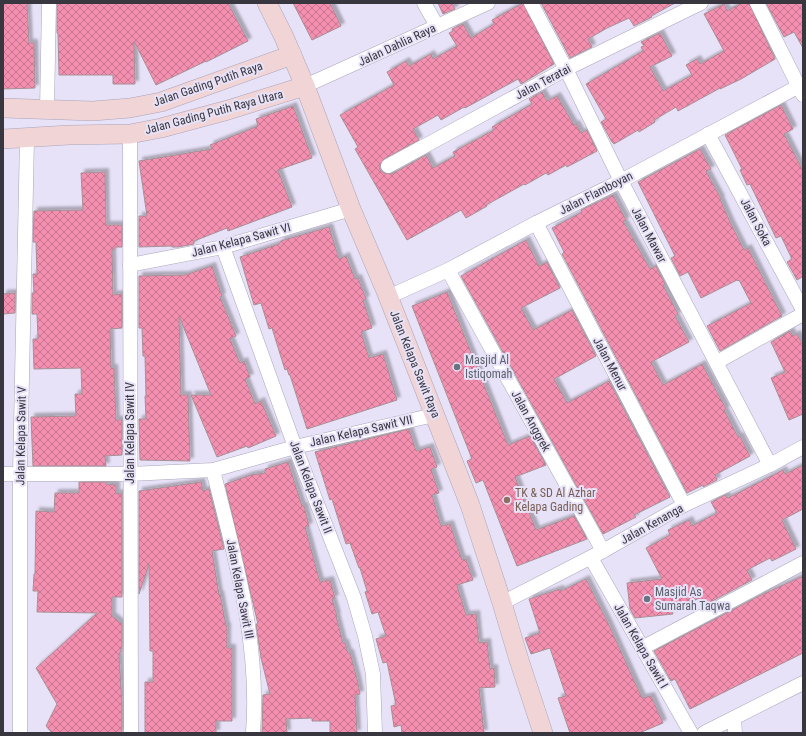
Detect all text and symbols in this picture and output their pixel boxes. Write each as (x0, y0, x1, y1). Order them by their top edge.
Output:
street label: Jalan Dahlia Raya (356, 21, 438, 69)
street label: Jalan Gading Putih Raya (152, 59, 265, 109)
street label: Jalan Teratai (513, 62, 573, 102)
street label: Jalan Gading Putih Raya Utara (143, 87, 285, 137)
street label: Jalan Flamboyan (557, 168, 635, 217)
street label: Jalan Soka (738, 196, 775, 248)
street label: Jalan Mawar (629, 205, 670, 265)
street label: Jalan Kelapa Sawit VI (190, 220, 292, 260)
street label: Jalan Kelapa Sawit Raya (387, 308, 443, 420)
street label: Jalan Menur (590, 335, 630, 393)
place label: Masjid Al Istiqomah (465, 353, 513, 381)
marker: Masjid Al Istiqomah (452, 362, 462, 372)
street label: Jalan Kelapa Sawit IV (123, 382, 137, 484)
street label: Jalan Kelapa Sawit V (13, 386, 29, 486)
street label: Jalan Anggrek (508, 388, 554, 455)
street label: Jalan Kelapa Sawit VII (308, 412, 414, 450)
street label: Jalan Kelapa Sawit II (287, 439, 335, 535)
place label: TK & SD Al Azhar Kelapa Gading (515, 486, 596, 514)
marker: TK & SD Al Azhar Kelapa Gading (502, 495, 512, 505)
street label: Jalan Kenanga (618, 501, 686, 547)
street label: Jalan Kelapa Sawit III (223, 538, 257, 640)
place label: Masjid As Sumarah Taqwa (655, 585, 730, 613)
marker: Masjid As Sumarah Taqwa (642, 594, 652, 604)
street label: Jalan Kelapa Sawit I (611, 601, 671, 691)

